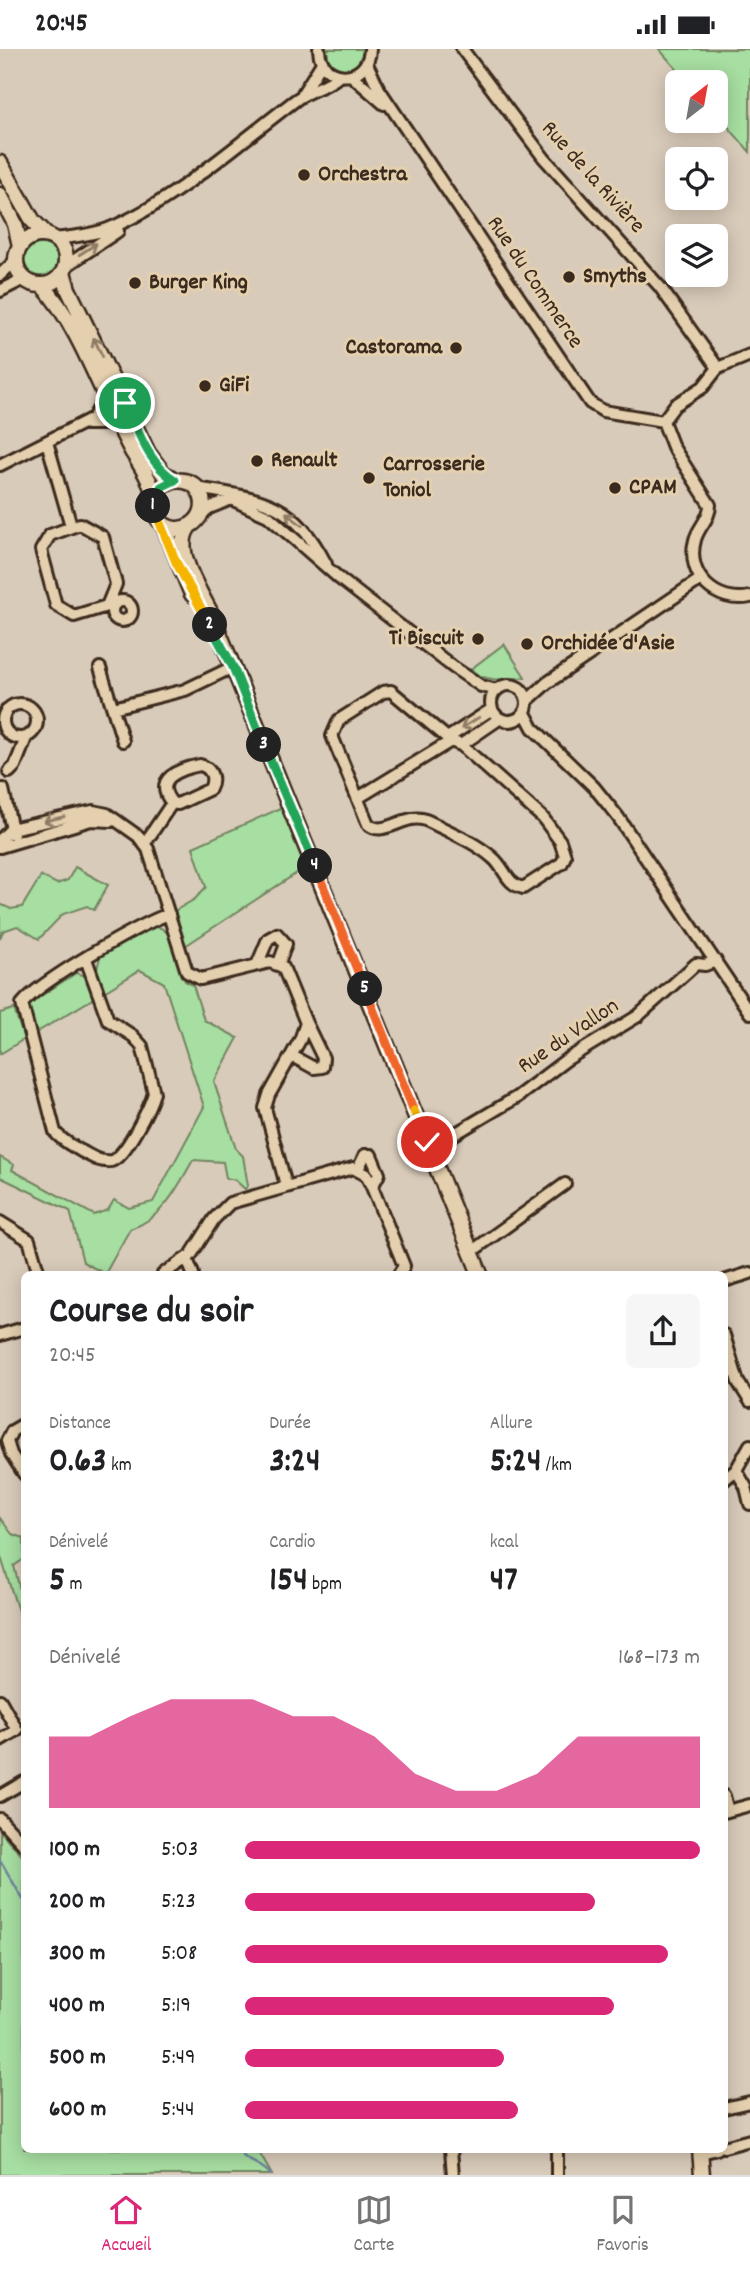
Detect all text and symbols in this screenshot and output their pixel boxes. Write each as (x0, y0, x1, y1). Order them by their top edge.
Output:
text: 20:45 (35, 6, 88, 43)
north arrow (665, 70, 728, 133)
map controls (665, 70, 728, 287)
street label: Rue de la Rivière (532, 114, 652, 242)
button: locate (665, 147, 728, 210)
place label: Orchestra (318, 159, 408, 192)
marker: Orchestra (296, 167, 312, 183)
street label: Rue du Commerce (477, 210, 591, 356)
button: layers (665, 224, 728, 287)
one-way arrow (78, 242, 98, 256)
place label: Smyths (583, 261, 647, 294)
place label: Burger King (149, 267, 248, 300)
marker: Smyths (561, 269, 577, 285)
marker: Burger King (127, 275, 143, 291)
place label: Castorama (346, 332, 443, 365)
one-way arrow (91, 337, 104, 358)
marker: Castorama (448, 340, 464, 356)
place label: GiFi (219, 370, 250, 403)
pin (95, 373, 155, 433)
marker: GiFi (197, 378, 213, 394)
icon: arrive (106, 384, 144, 422)
place label: Renault (271, 445, 338, 478)
place label: Carrosserie Toniol (383, 449, 485, 508)
marker: Renault (249, 453, 265, 469)
marker: Carrosserie Toniol (361, 470, 377, 486)
place label: CPAM (629, 472, 677, 505)
marker: CPAM (607, 480, 623, 496)
pin: 1 (136, 489, 170, 524)
text: 1 (150, 492, 155, 519)
one-way arrow (285, 511, 303, 526)
pin: 2 (192, 607, 228, 643)
text: 2 (205, 611, 214, 638)
place label: Ti Biscuit (389, 623, 465, 656)
place label: Orchidée d'Asie (541, 628, 675, 661)
marker: Ti Biscuit (470, 631, 486, 647)
marker: Orchidée d'Asie (519, 636, 535, 652)
one-way arrow (461, 717, 481, 731)
pin: 3 (246, 727, 282, 763)
text: 3 (259, 731, 268, 758)
one-way arrow (43, 813, 66, 826)
pin: 4 (298, 849, 332, 883)
text: 4 (311, 852, 318, 879)
pin: 5 (348, 971, 382, 1007)
text: 5 (360, 975, 369, 1002)
street label: Rue du Vallon (512, 991, 626, 1083)
pin (397, 1112, 457, 1172)
icon: check (408, 1123, 446, 1161)
text: Course du soir (49, 1286, 253, 1341)
button: share (626, 1294, 700, 1368)
text: 20:45 (49, 1340, 96, 1373)
text: Distance (49, 1411, 111, 1438)
text: Durée (269, 1411, 311, 1438)
text: Allure (490, 1411, 533, 1438)
text: 0.63 (49, 1438, 107, 1488)
text: 3:24 (269, 1438, 321, 1488)
text: 5:24 (490, 1438, 542, 1488)
text: km (107, 1453, 132, 1480)
text: /km (542, 1453, 572, 1480)
text: Dénivelé (49, 1530, 108, 1557)
text: Cardio (269, 1530, 316, 1557)
text: kcal (490, 1530, 519, 1557)
text: 5 (49, 1557, 65, 1607)
text: 154 (269, 1557, 308, 1607)
text: 47 (490, 1557, 518, 1607)
text: m (65, 1572, 83, 1599)
text: bpm (308, 1572, 342, 1599)
text: Dénivelé (49, 1642, 121, 1675)
text: 168–173 m (618, 1642, 700, 1675)
text: 100 m (49, 1834, 100, 1867)
text: 5:03 (161, 1834, 198, 1867)
text: 200 m (49, 1886, 105, 1919)
text: 5:23 (161, 1886, 196, 1919)
text: 300 m (49, 1938, 105, 1971)
text: 5:08 (161, 1938, 197, 1971)
text: 400 m (49, 1990, 105, 2023)
text: 5:19 (161, 1990, 191, 2023)
text: 500 m (49, 2042, 106, 2075)
text: 5:49 (161, 2042, 196, 2075)
text: 600 m (49, 2094, 106, 2127)
text: 5:44 (161, 2094, 195, 2127)
tab: Accueil (101, 2191, 151, 2260)
tab: Carte (354, 2191, 394, 2260)
tab: Favoris (597, 2191, 649, 2260)

